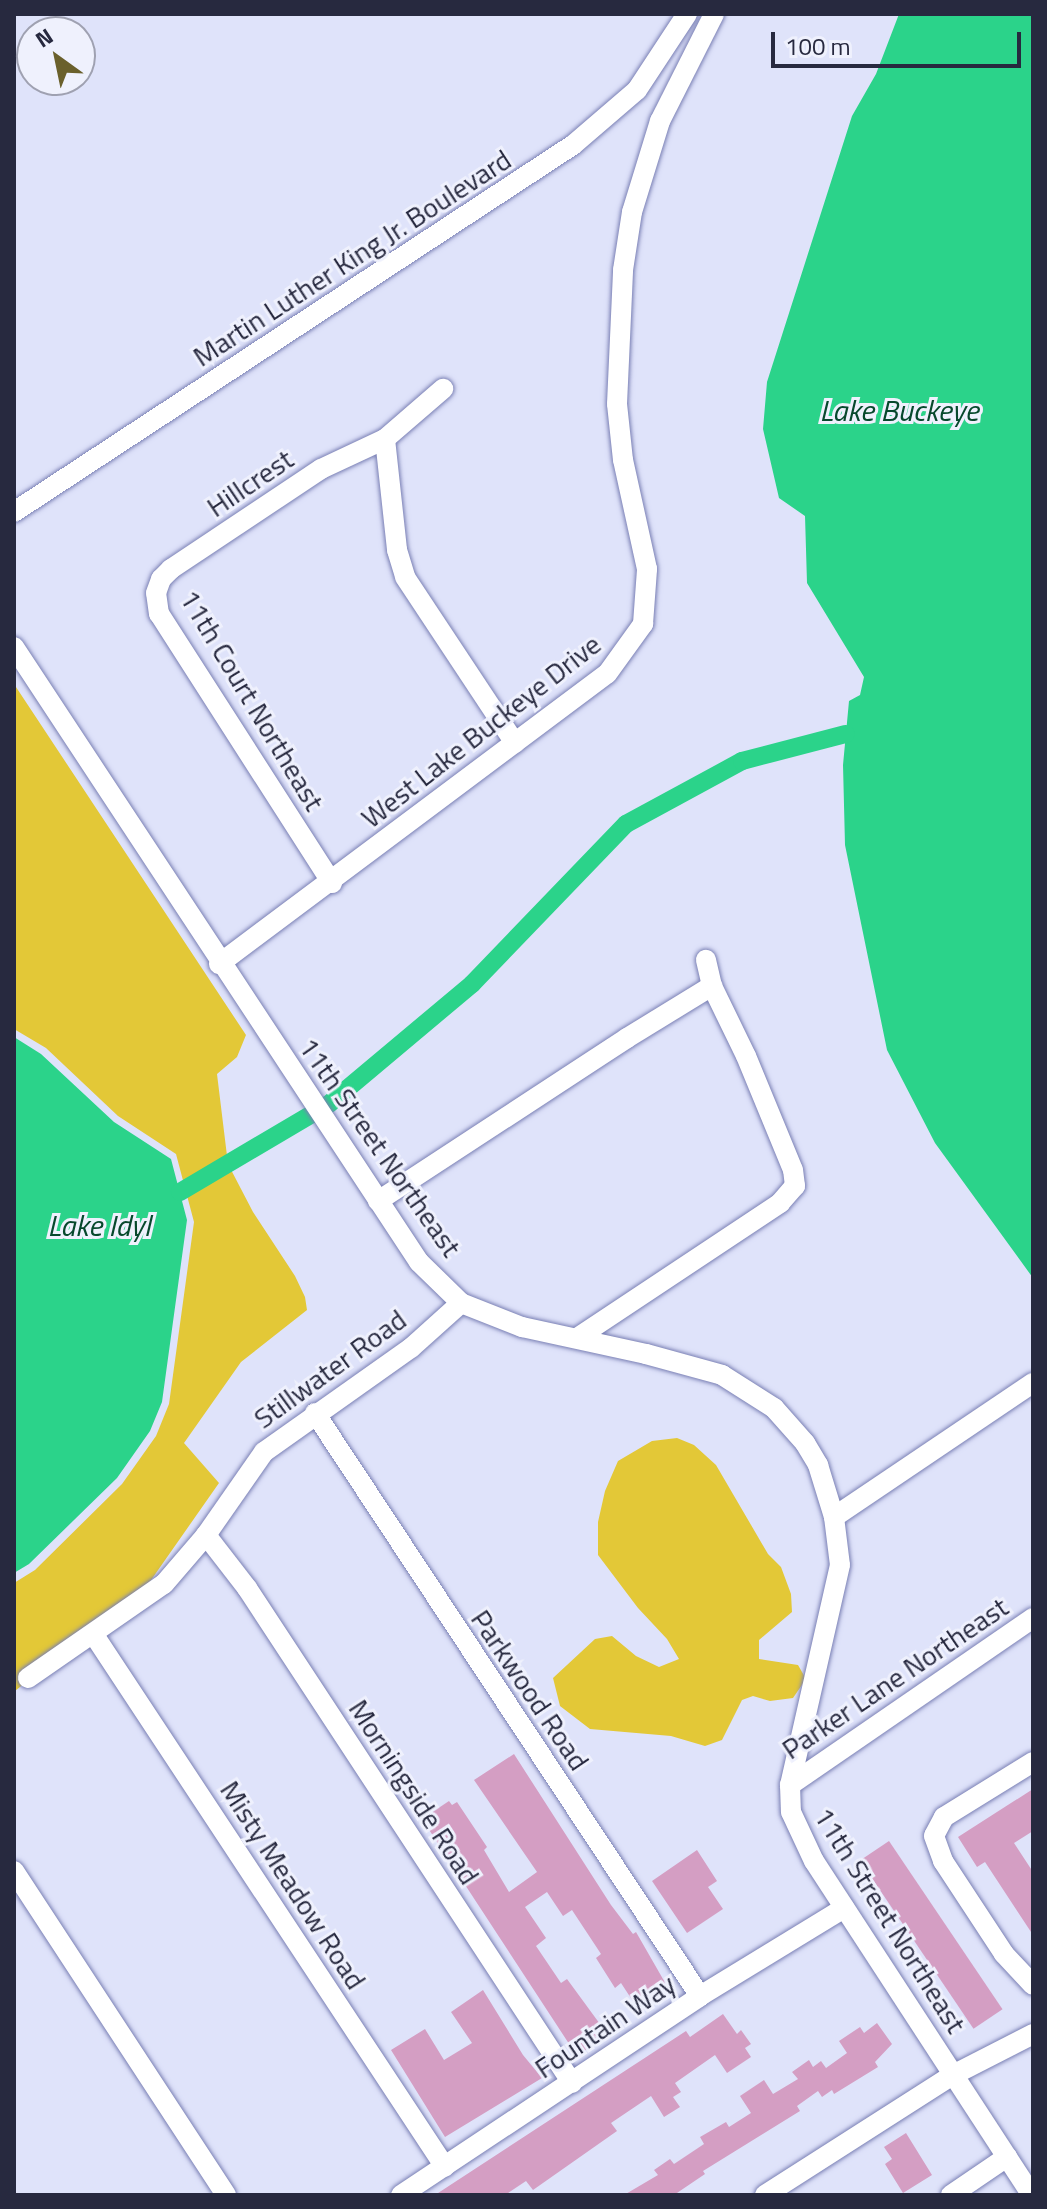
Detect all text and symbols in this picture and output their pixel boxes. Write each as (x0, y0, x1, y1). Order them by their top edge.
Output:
north arrow (16, 16, 96, 96)
scale bar (775, 16, 1025, 66)
text: N (28, 19, 60, 56)
text: 100 m (785, 28, 851, 64)
street label: Martin Luther King Jr. Boulevard (187, 143, 517, 373)
water label: Lake Buckeye (819, 392, 979, 428)
street label: Hillcrest (201, 442, 299, 524)
street label: 11th Court Northeast (173, 583, 331, 817)
street label: West Lake Buckeye Drive (355, 627, 607, 835)
street label: 11th Street Northeast (292, 1031, 468, 1263)
water label: Lake Idyl (48, 1207, 150, 1243)
street label: Stillwater Road (248, 1303, 412, 1435)
street label: Parker Lane Northeast (776, 1590, 1014, 1766)
street label: Parkwood Road (464, 1604, 596, 1776)
street label: Morningside Road (342, 1693, 486, 1891)
street label: Misty Meadow Road (213, 1775, 373, 1995)
street label: 11th Street Northeast (807, 1801, 973, 2039)
street label: Fountain Way (529, 1967, 681, 2085)

